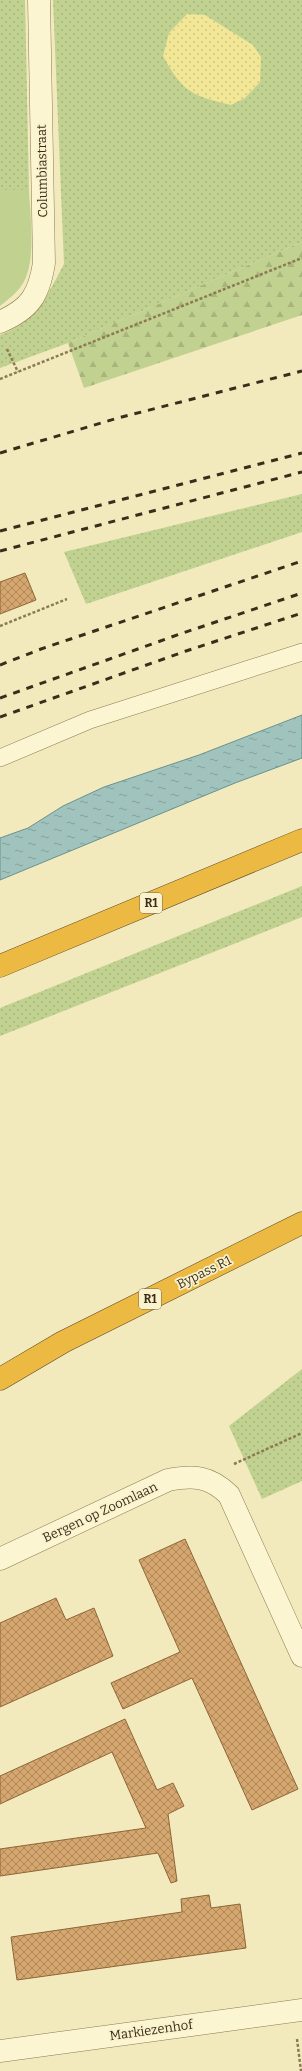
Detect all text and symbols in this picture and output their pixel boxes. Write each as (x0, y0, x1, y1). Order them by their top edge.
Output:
street label: Columbiastraat (34, 124, 50, 218)
road number: R1 (140, 893, 162, 913)
street label: Bypass R1 (174, 1252, 234, 1292)
road number: R1 (139, 1289, 161, 1309)
street label: Bergen op Zoomlaan (40, 1478, 160, 1545)
street label: Markiezenhof (108, 2017, 195, 2043)

